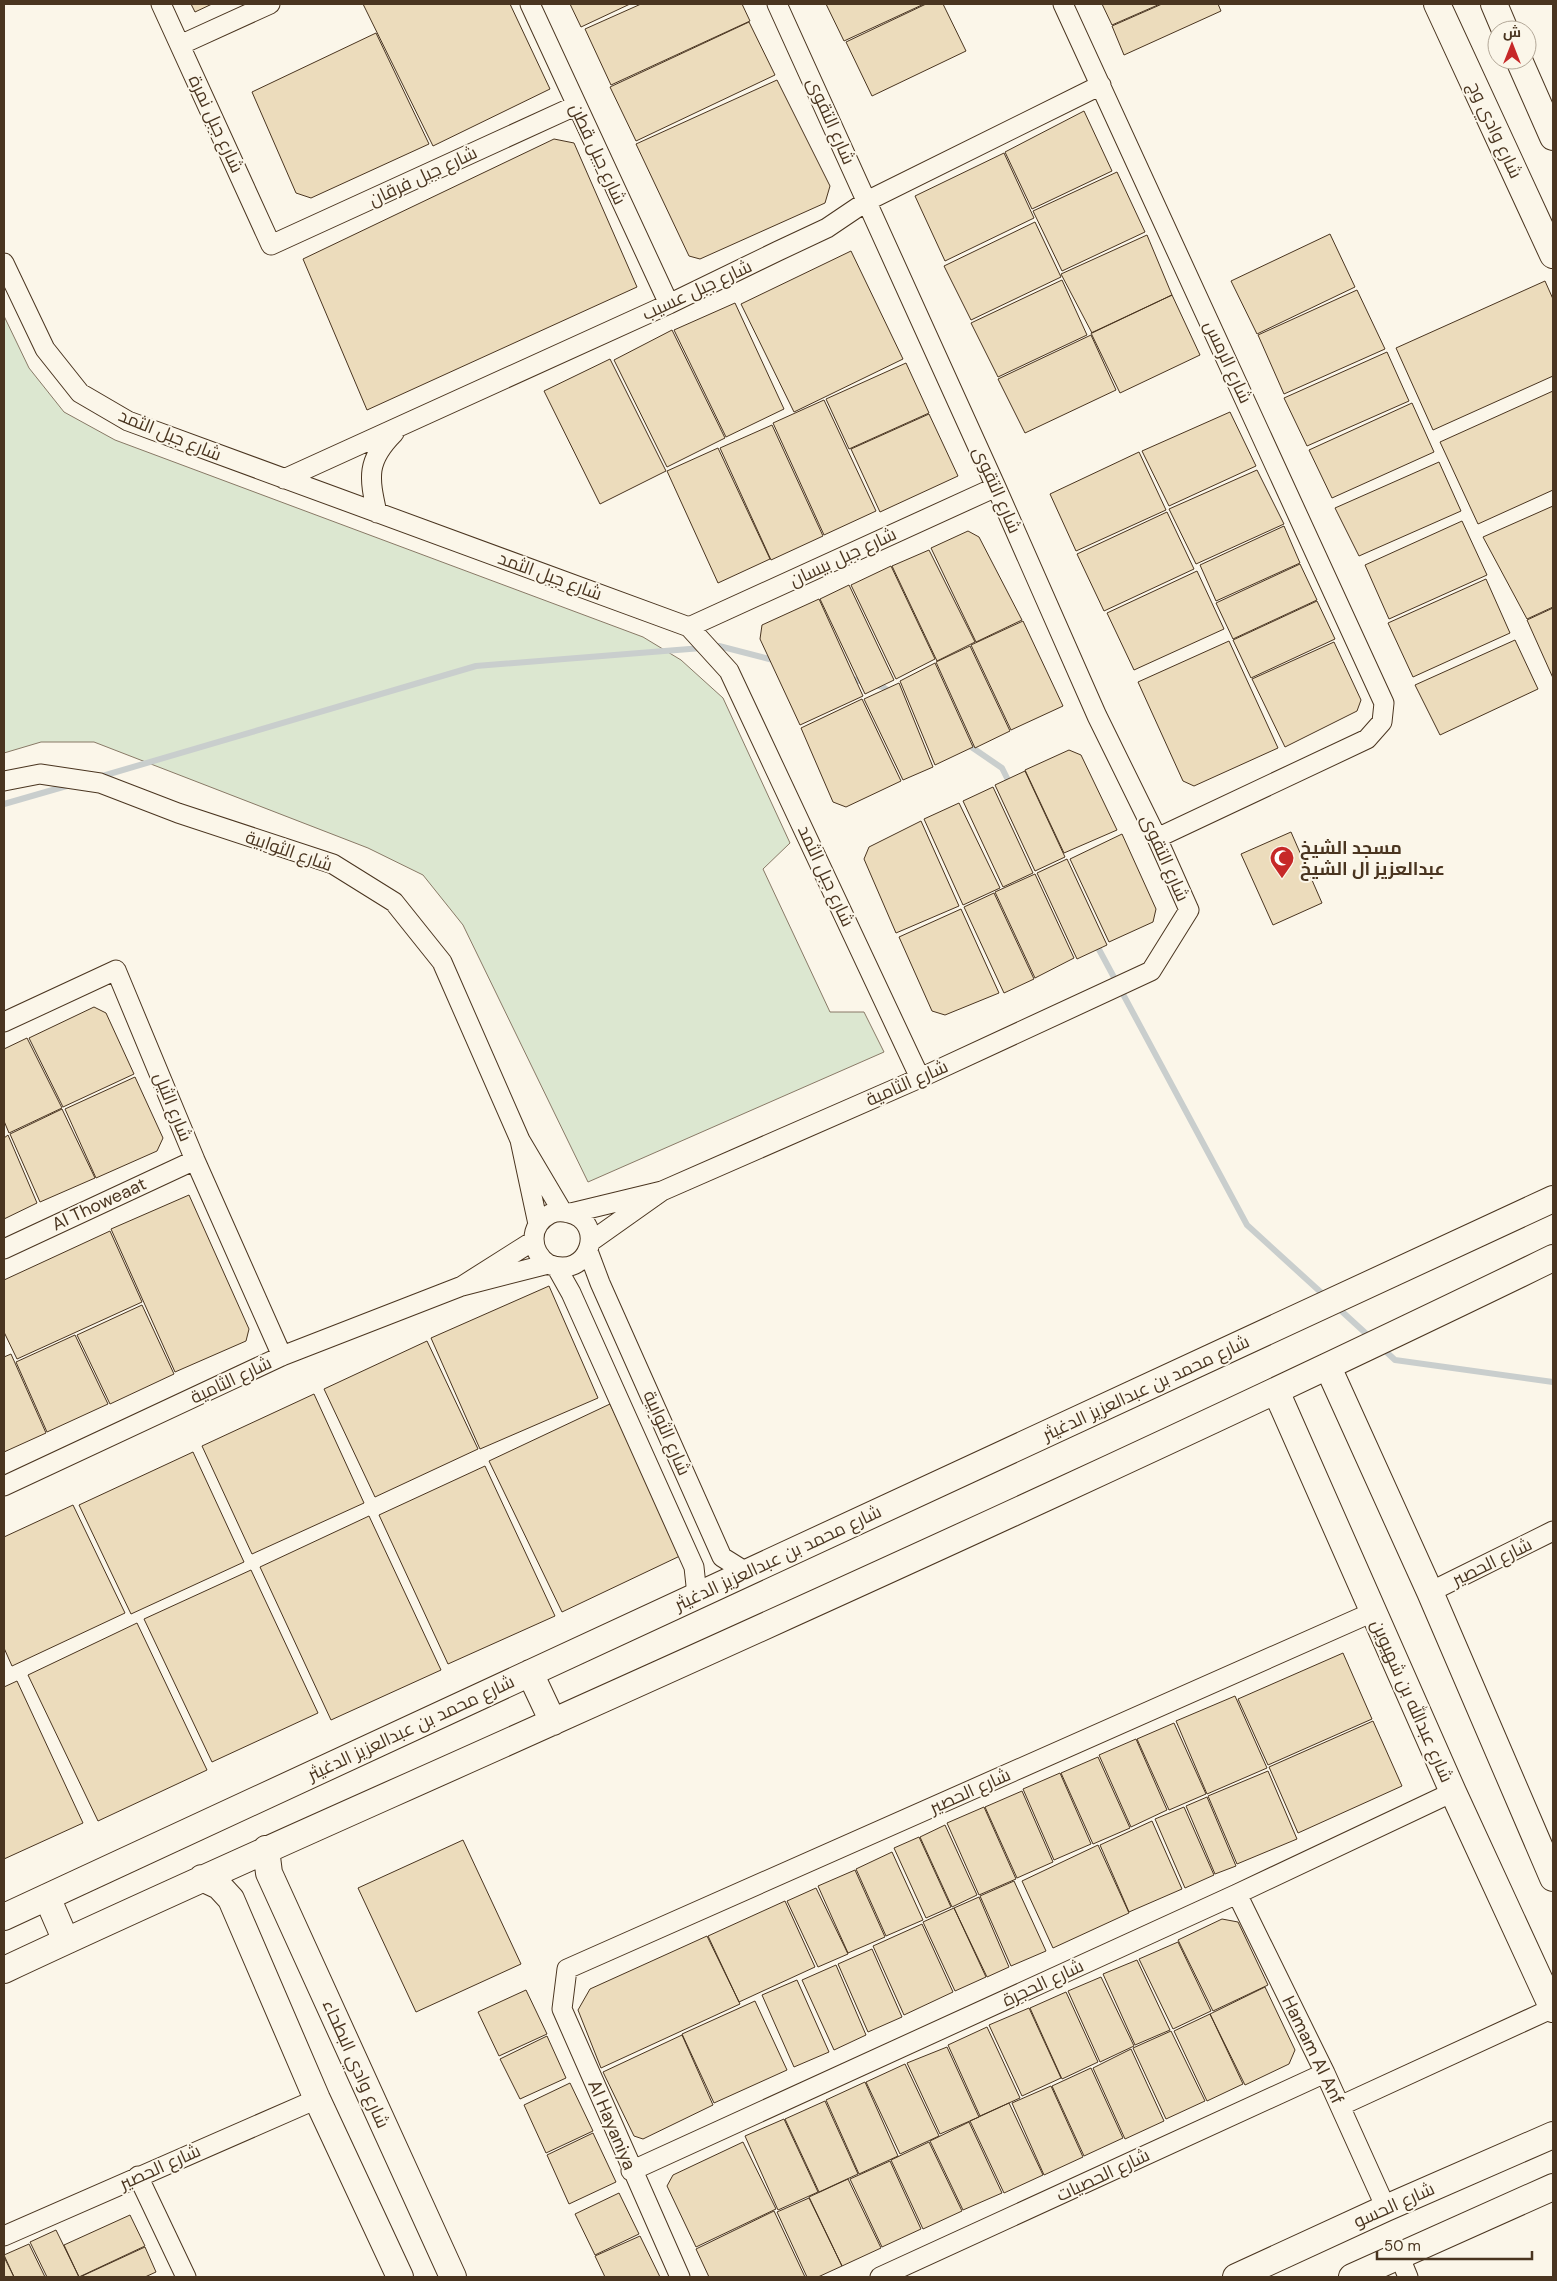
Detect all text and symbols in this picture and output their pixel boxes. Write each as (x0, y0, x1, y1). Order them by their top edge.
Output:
north arrow (1487, 20, 1537, 70)
text: ش (1503, 23, 1521, 41)
street label: شارع جبل نمرة (183, 71, 249, 177)
street label: شارع التقوى (801, 74, 861, 168)
street label: شارع وادي وج (1460, 78, 1528, 183)
street label: شارع جبل قطن (564, 99, 632, 209)
street label: شارع جبل فرقان (365, 140, 481, 212)
street label: شارع جبل عسيب (638, 254, 756, 326)
street label: شارع الرمس (1198, 317, 1258, 407)
street label: شارع جبل الثمد (115, 403, 225, 467)
street label: شارع التقوى (967, 443, 1027, 537)
street label: شارع جبل بيسان (786, 522, 900, 592)
street label: شارع جبل الثمد (495, 546, 605, 606)
street label: شارع التقوى (1135, 811, 1195, 905)
street label: شارع جبل الثمد (792, 821, 860, 931)
street label: شارع الثوابية (242, 825, 336, 877)
place label: مسجد الشيخ عبدالعزيز ال الشيخ (1300, 836, 1445, 881)
mosque icon: مسجد الشيخ عبدالعزيز ال الشيخ (1269, 845, 1295, 879)
street label: شارع الثامية (862, 1054, 952, 1112)
street label: شارع الثيل (148, 1069, 198, 1145)
street label: Al Thoweaat (48, 1172, 150, 1236)
street label: شارع محمد بن عبدالعزيز الدغيثر (1038, 1329, 1253, 1447)
street label: شارع الثامية (186, 1351, 276, 1409)
street label: شارع الثوابية (638, 1387, 696, 1479)
street label: شارع محمد بن عبدالعزيز الدغيثر (670, 1499, 885, 1617)
street label: شارع الحصير (1447, 1532, 1536, 1592)
street label: شارع عبدالله بن شهيوين (1365, 1616, 1459, 1786)
street label: شارع محمد بن عبدالعزيز الدغيثر (303, 1669, 518, 1787)
street label: شارع الحصير (925, 1762, 1014, 1820)
street label: شارع الحجرة (998, 1954, 1088, 2012)
street label: Hamam Al Anf (1276, 1992, 1350, 2108)
street label: شارع وادي البطحاء (315, 1996, 395, 2133)
street label: Al Hayaniya (582, 2076, 642, 2174)
street label: شارع الحصير (115, 2138, 204, 2196)
street label: شارع الحصيات (1052, 2143, 1154, 2207)
street label: شارع الحسو (1350, 2177, 1438, 2233)
scale bar (1377, 2228, 1532, 2260)
text: 50 m (1384, 2236, 1421, 2256)

